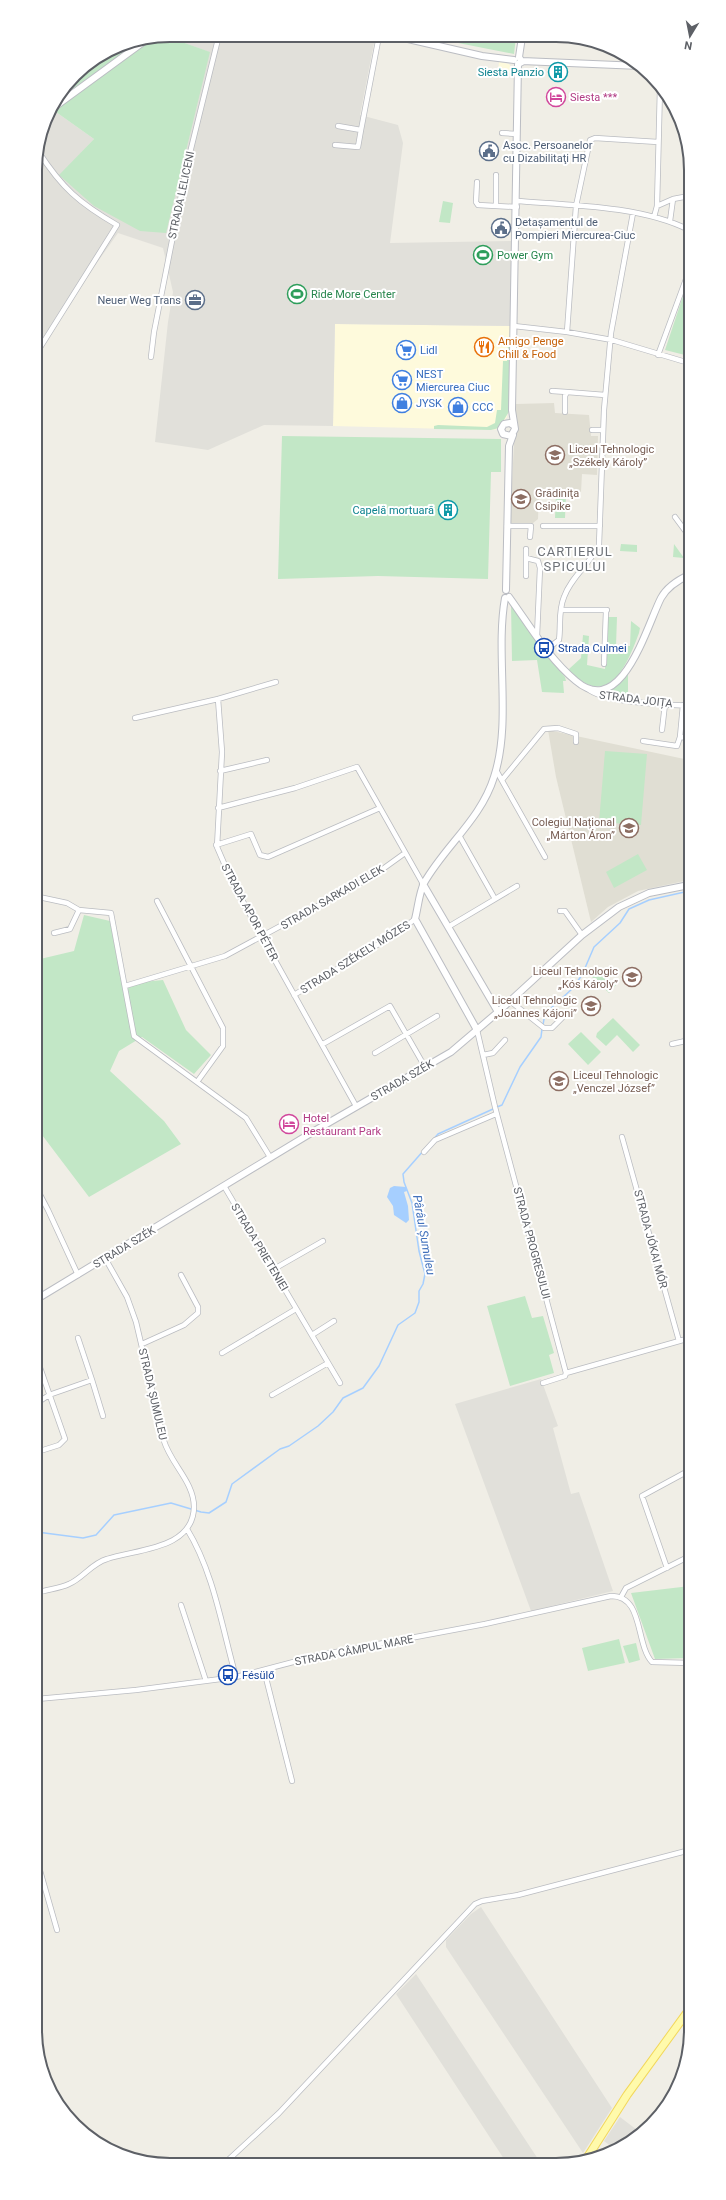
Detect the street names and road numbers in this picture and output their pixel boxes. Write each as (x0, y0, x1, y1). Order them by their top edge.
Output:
street label: STRADA LELICENI (166, 150, 197, 240)
street label: STRADA JOIȚA (598, 689, 674, 711)
street label: STRADA APOR PÉTER (218, 861, 281, 963)
street label: STRADA SARKADI ELEK (278, 863, 386, 932)
street label: STRADA SZÉKELY MÓZES (298, 918, 413, 997)
street label: STRADA SZÉK (369, 1057, 436, 1104)
street label: STRADA PROGRESULUI (510, 1186, 553, 1300)
street label: STRADA JÓKAI MÓR (631, 1188, 670, 1290)
street label: STRADA PRIETENIEI (228, 1201, 291, 1293)
street label: STRADA SZÉK (91, 1224, 158, 1271)
street label: STRADA ȘUMULEU (136, 1347, 169, 1441)
street label: STRADA CÂMPUL MARE (294, 1633, 415, 1668)

